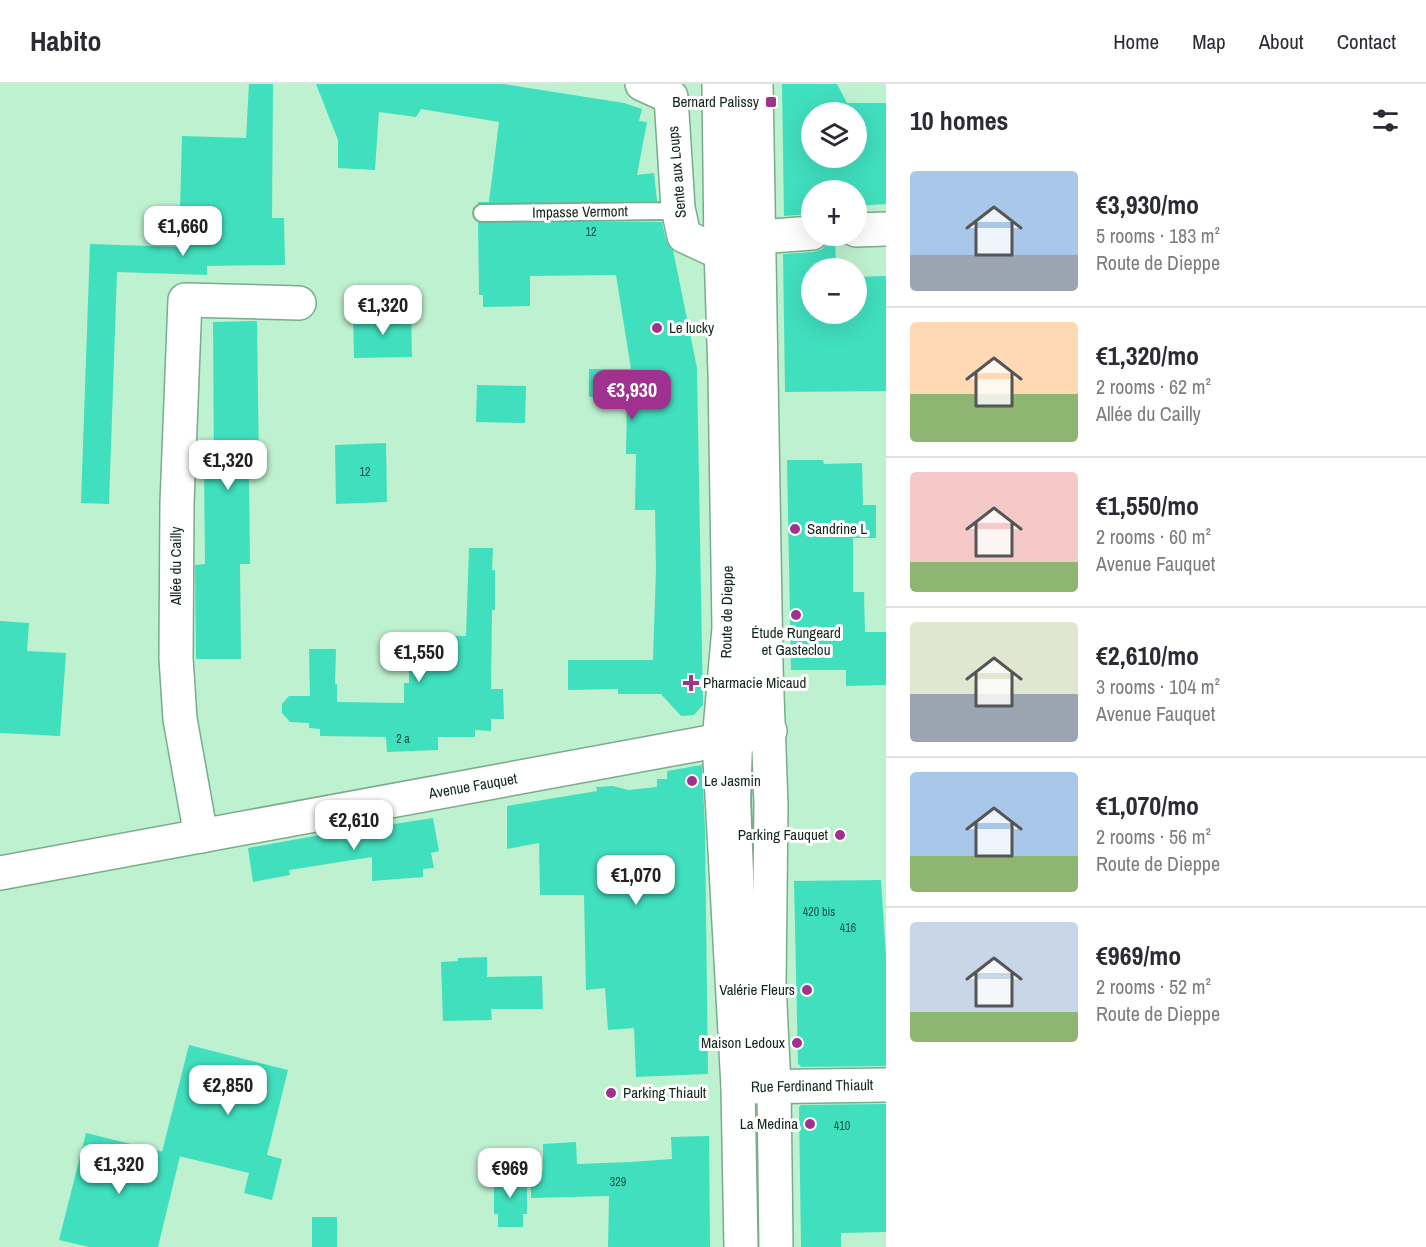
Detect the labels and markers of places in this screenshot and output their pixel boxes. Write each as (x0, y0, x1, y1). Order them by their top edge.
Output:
place label: Bernard Palissy (672, 91, 760, 112)
marker: Bernard Palissy (764, 95, 778, 109)
pin: €1,660 (134, 206, 232, 257)
pin: €1,320 (334, 285, 432, 336)
place label: Le lucky (669, 317, 715, 338)
marker: Le lucky (650, 321, 664, 335)
pin: €3,930 (583, 370, 681, 421)
pin: €1,320 (179, 440, 277, 491)
place label: Sandrine L (807, 518, 867, 539)
marker: Sandrine L (788, 522, 802, 536)
marker: Étude Rungeard et Gasteclou (789, 608, 803, 622)
place label: Étude Rungeard et Gasteclou (751, 622, 841, 660)
pin: €1,550 (370, 632, 468, 683)
place label: Pharmacie Micaud (703, 672, 806, 693)
marker: Pharmacie Micaud (684, 676, 698, 690)
place label: Le Jasmin (704, 770, 761, 791)
marker: Le Jasmin (685, 774, 699, 788)
pin: €2,610 (305, 800, 403, 851)
place label: Parking Fauquet (738, 824, 829, 845)
marker: Parking Fauquet (833, 828, 847, 842)
pin: €1,070 (587, 855, 685, 906)
place label: Valérie Fleurs (719, 979, 795, 1000)
marker: Valérie Fleurs (800, 983, 814, 997)
place label: Maison Ledoux (701, 1032, 786, 1053)
marker: Maison Ledoux (790, 1036, 804, 1050)
pin: €2,850 (179, 1065, 277, 1116)
place label: Parking Thiault (623, 1082, 707, 1103)
marker: Parking Thiault (604, 1086, 618, 1100)
place label: La Medina (740, 1113, 798, 1134)
marker: La Medina (803, 1117, 817, 1131)
pin: €1,320 (70, 1144, 168, 1195)
pin: €969 (474, 1148, 546, 1199)

